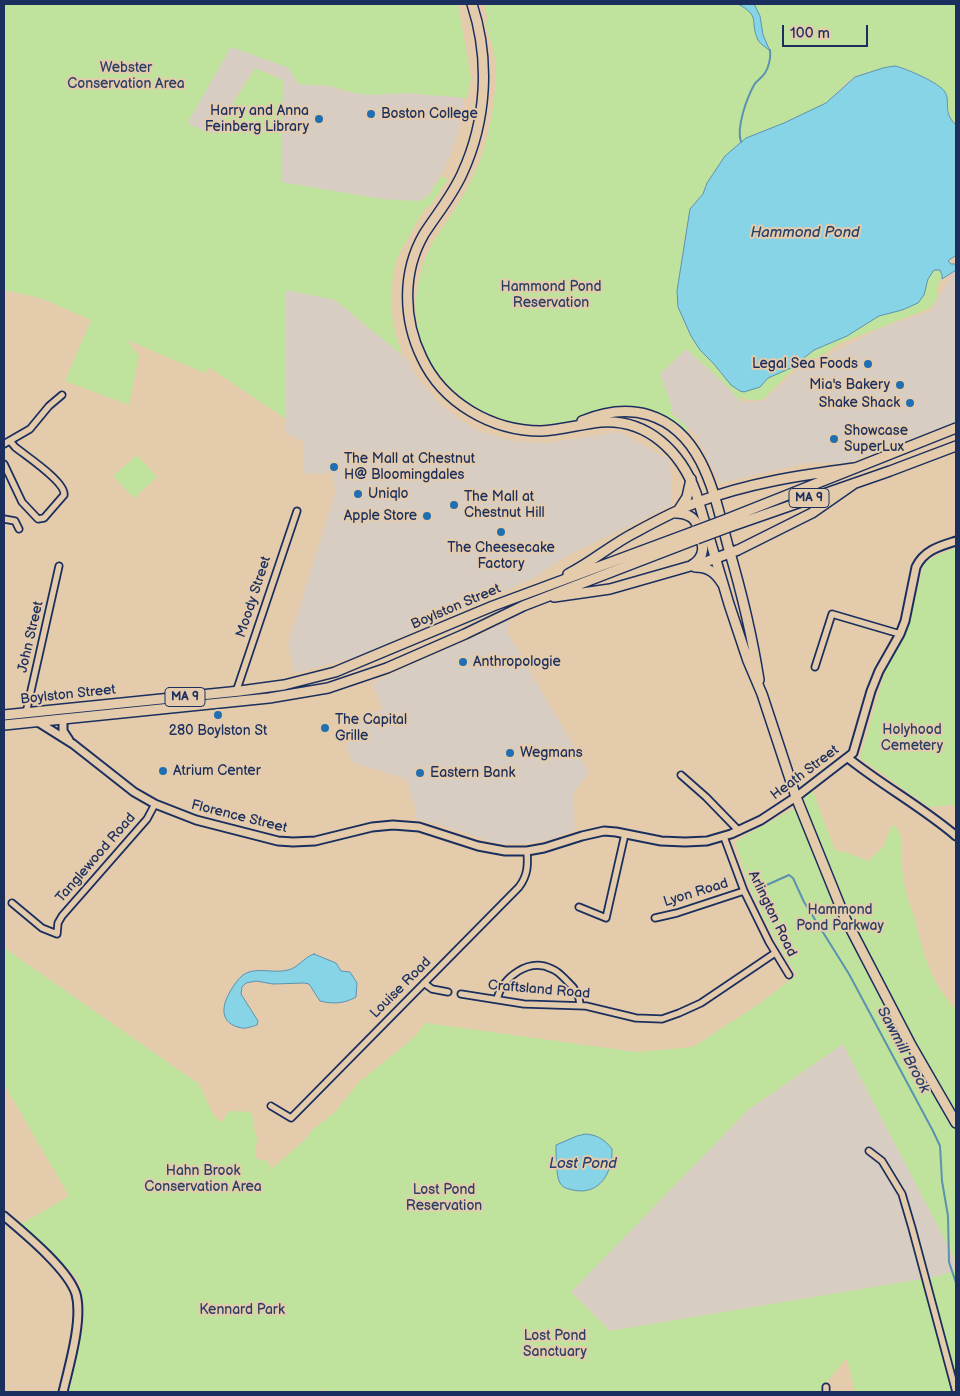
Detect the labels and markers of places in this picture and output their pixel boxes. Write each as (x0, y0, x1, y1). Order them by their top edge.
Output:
place label: Harry and Anna Feinberg Library (205, 103, 309, 136)
place label: Boston College (381, 106, 478, 122)
marker: Boston College (365, 108, 377, 120)
marker: Harry and Anna Feinberg Library (313, 113, 325, 125)
place label: Legal Sea Foods (752, 356, 858, 372)
marker: Legal Sea Foods (862, 358, 874, 370)
place label: Mia's Bakery (809, 377, 890, 393)
marker: Mia's Bakery (894, 379, 906, 391)
place label: Shake Shack (819, 395, 900, 411)
marker: Shake Shack (904, 397, 916, 409)
place label: Showcase SuperLux (844, 423, 908, 456)
marker: Showcase SuperLux (828, 433, 840, 445)
place label: The Mall at Chestnut H@ Bloomingdales (344, 451, 475, 484)
marker: The Mall at Chestnut H@ Bloomingdales (328, 461, 340, 473)
place label: Uniqlo (368, 486, 409, 502)
marker: Uniqlo (352, 488, 364, 500)
place label: The Mall at Chestnut Hill (464, 489, 545, 522)
marker: The Mall at Chestnut Hill (448, 499, 460, 511)
place label: Apple Store (344, 508, 417, 524)
marker: Apple Store (421, 510, 433, 522)
marker: The Cheesecake Factory (495, 526, 507, 538)
place label: The Cheesecake Factory (447, 540, 555, 572)
place label: Anthropologie (473, 654, 561, 670)
marker: Anthropologie (457, 656, 469, 668)
marker: 280 Boylston St (212, 709, 224, 721)
place label: The Capital Grille (335, 712, 407, 744)
marker: The Capital Grille (319, 722, 331, 734)
place label: 280 Boylston St (169, 723, 267, 739)
place label: Wegmans (520, 745, 583, 761)
marker: Wegmans (504, 747, 516, 759)
place label: Atrium Center (173, 763, 261, 779)
marker: Atrium Center (157, 765, 169, 777)
place label: Eastern Bank (430, 765, 515, 781)
marker: Eastern Bank (414, 767, 426, 779)

